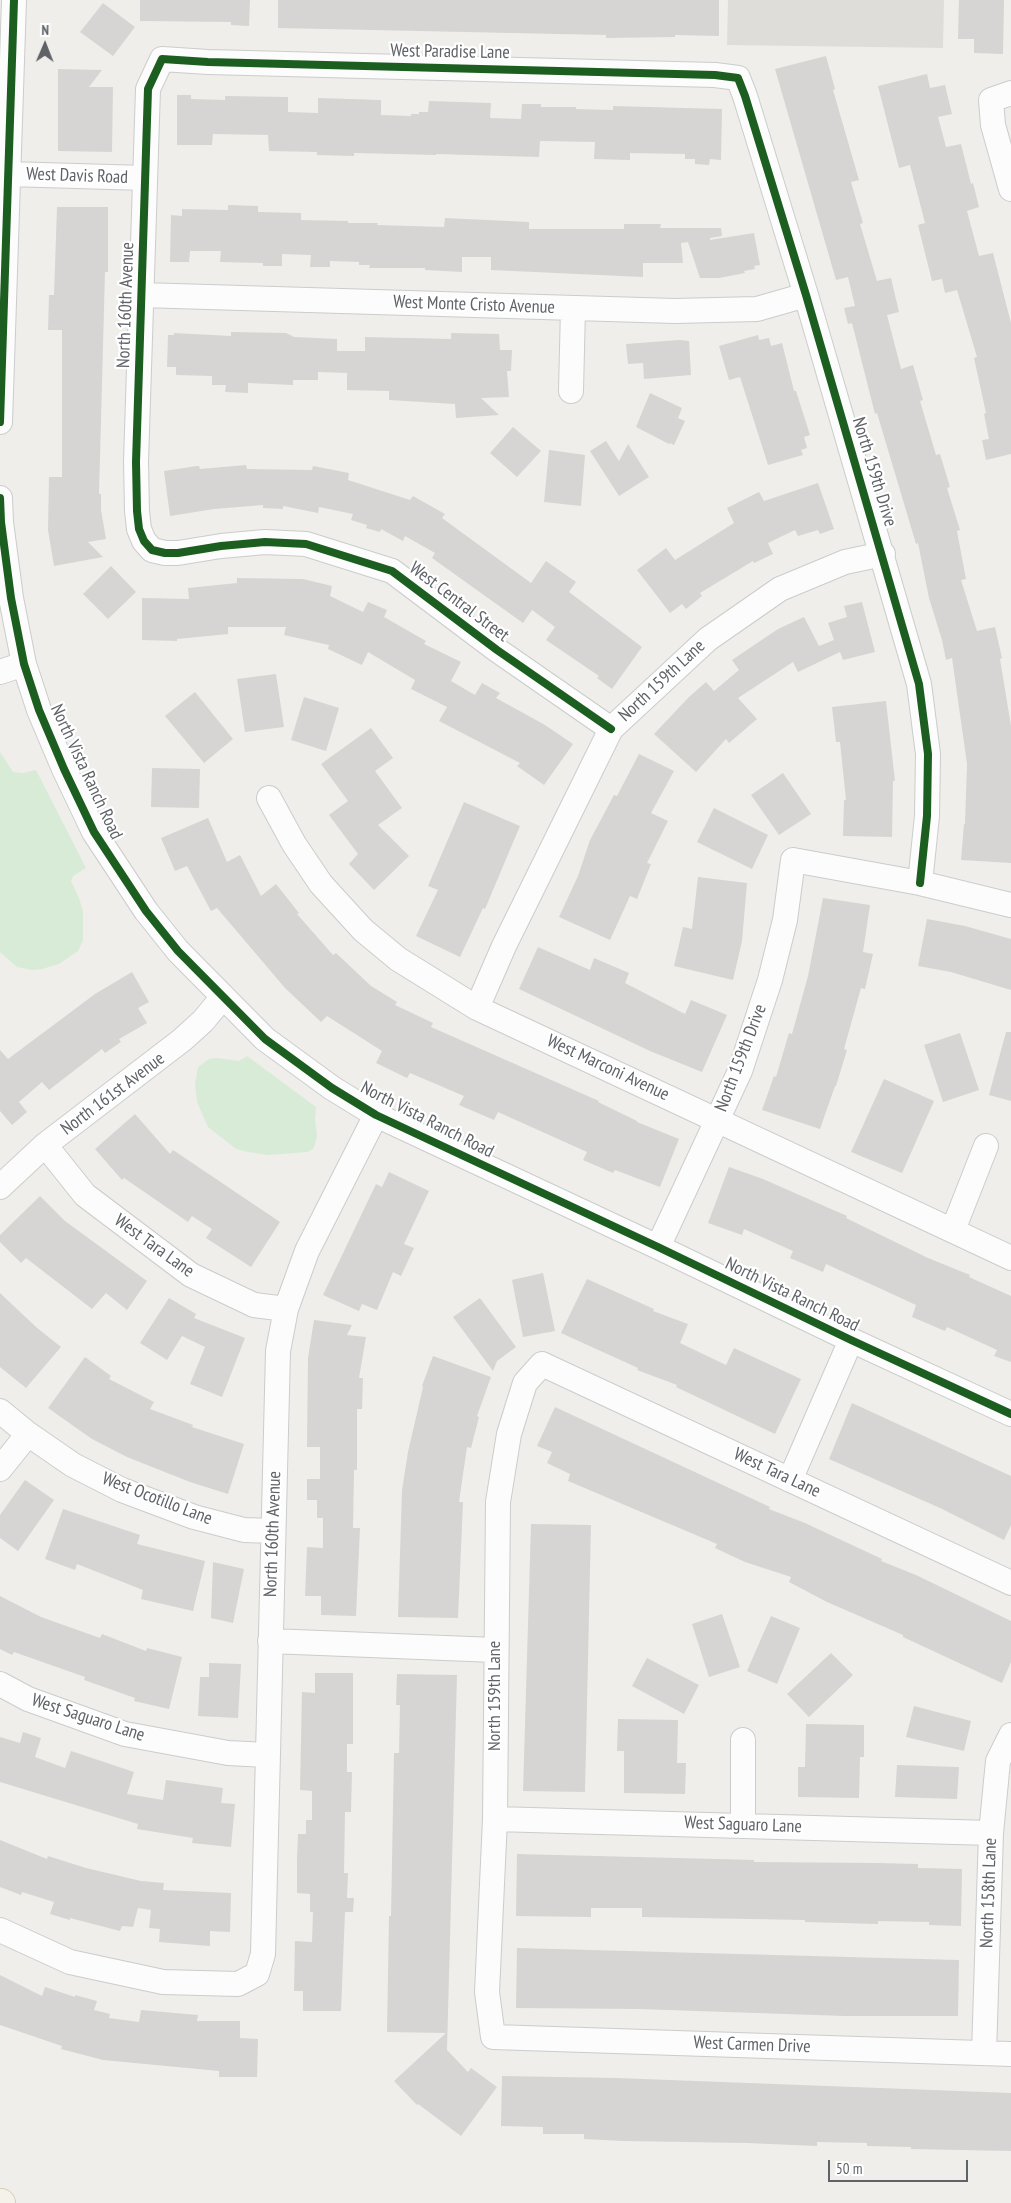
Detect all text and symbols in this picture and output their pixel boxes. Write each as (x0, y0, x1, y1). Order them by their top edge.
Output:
north arrow (20, 20, 70, 70)
text: N (41, 21, 49, 39)
street label: West Paradise Lane (390, 40, 510, 64)
street label: West Davis Road (26, 163, 128, 189)
street label: North 160th Avenue (113, 242, 139, 368)
street label: West Monte Cristo Avenue (393, 291, 555, 319)
street label: North 159th Drive (847, 415, 901, 529)
street label: West Central Street (405, 558, 513, 646)
street label: North 159th Lane (614, 636, 710, 726)
street label: North Vista Ranch Road (45, 701, 127, 843)
street label: North 159th Drive (711, 1001, 771, 1115)
street label: West Marconi Avenue (543, 1030, 673, 1106)
street label: North 161st Avenue (57, 1048, 169, 1140)
street label: North Vista Ranch Road (357, 1077, 497, 1163)
street label: West Tara Lane (110, 1210, 198, 1282)
street label: North Vista Ranch Road (721, 1253, 863, 1337)
street label: West Tara Lane (730, 1444, 824, 1502)
street label: West Ocotillo Lane (99, 1468, 215, 1530)
street label: North 160th Avenue (260, 1471, 286, 1597)
street label: North 159th Lane (484, 1641, 506, 1751)
street label: West Saguaro Lane (29, 1690, 147, 1746)
street label: West Saguaro Lane (684, 1812, 802, 1838)
street label: North 158th Lane (976, 1838, 1002, 1948)
street label: West Carmen Drive (693, 2032, 811, 2058)
scale bar (831, 2150, 971, 2182)
text: 50 m (836, 2159, 862, 2178)

